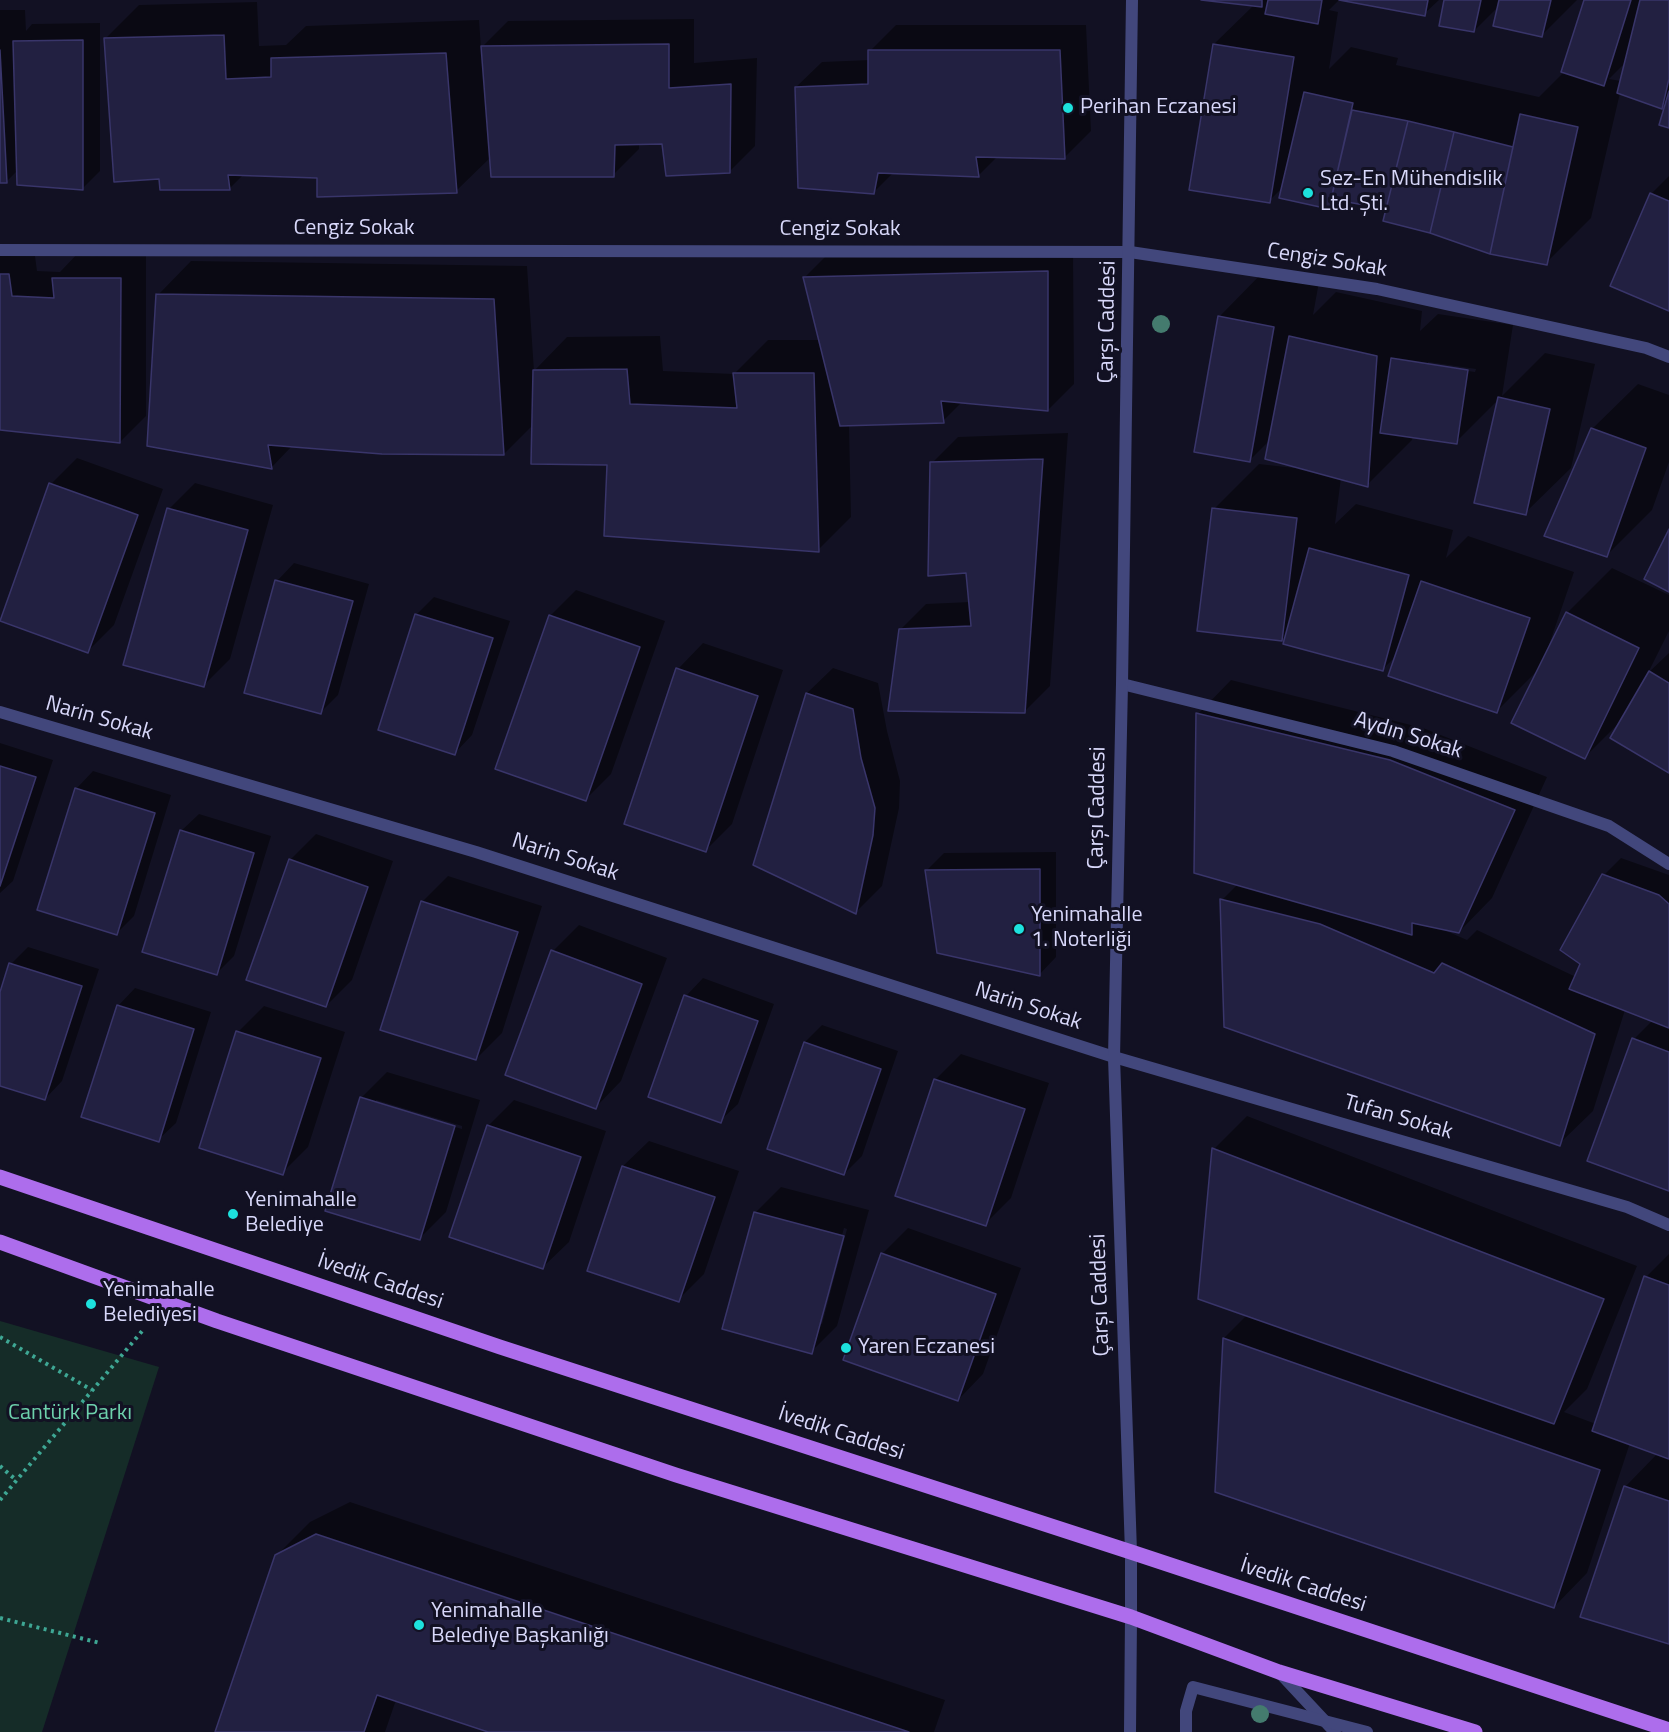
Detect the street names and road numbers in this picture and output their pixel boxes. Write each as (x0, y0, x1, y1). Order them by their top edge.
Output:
street label: Cengiz Sokak (293, 216, 415, 242)
street label: Cengiz Sokak (779, 217, 901, 243)
street label: Cengiz Sokak (1265, 238, 1389, 284)
street label: Çarşı Caddesi (1094, 260, 1122, 384)
street label: Narin Sokak (42, 691, 156, 747)
street label: Aydın Sokak (1351, 707, 1465, 765)
street label: Çarşı Caddesi (1084, 746, 1112, 870)
street label: Narin Sokak (508, 828, 622, 888)
street label: Narin Sokak (971, 977, 1085, 1037)
street label: Tufan Sokak (1341, 1090, 1455, 1146)
street label: Çarşı Caddesi (1086, 1233, 1116, 1357)
street label: İvedik Caddesi (314, 1248, 446, 1316)
street label: İvedik Caddesi (775, 1401, 907, 1467)
street label: İvedik Caddesi (1237, 1553, 1369, 1619)

